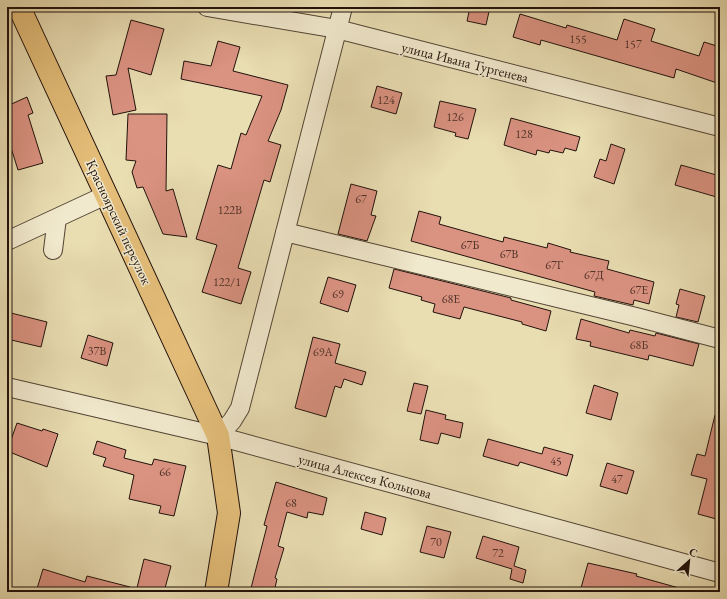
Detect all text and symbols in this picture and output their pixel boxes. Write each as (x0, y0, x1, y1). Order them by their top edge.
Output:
house number: 155 (569, 31, 587, 47)
house number: 157 (624, 36, 642, 52)
street label: улица Ивана Тургенева (400, 38, 531, 87)
house number: 124 (377, 92, 395, 108)
house number: 126 (446, 109, 464, 125)
house number: 128 (515, 126, 533, 142)
street label: Красноярский переулок (82, 157, 156, 288)
house number: 67 (355, 191, 367, 207)
house number: 122В (218, 202, 242, 218)
house number: 67Б (461, 237, 479, 253)
house number: 67В (500, 246, 518, 262)
house number: 67Г (545, 257, 564, 273)
house number: 67Д (584, 267, 604, 283)
house number: 122/1 (213, 274, 241, 290)
house number: 67Е (630, 282, 648, 298)
house number: 69 (332, 286, 344, 302)
house number: 68Е (442, 291, 460, 307)
house number: 68Б (630, 337, 648, 353)
house number: 37В (88, 343, 106, 359)
house number: 69А (313, 344, 334, 360)
street label: улица Алексея Кольцова (296, 450, 434, 503)
house number: 45 (550, 453, 562, 469)
house number: 66 (159, 464, 171, 480)
house number: 47 (611, 471, 623, 487)
house number: 68 (285, 495, 297, 511)
house number: 70 (430, 534, 442, 550)
north arrow (669, 541, 709, 581)
text: С (687, 544, 700, 560)
house number: 72 (492, 545, 504, 561)

